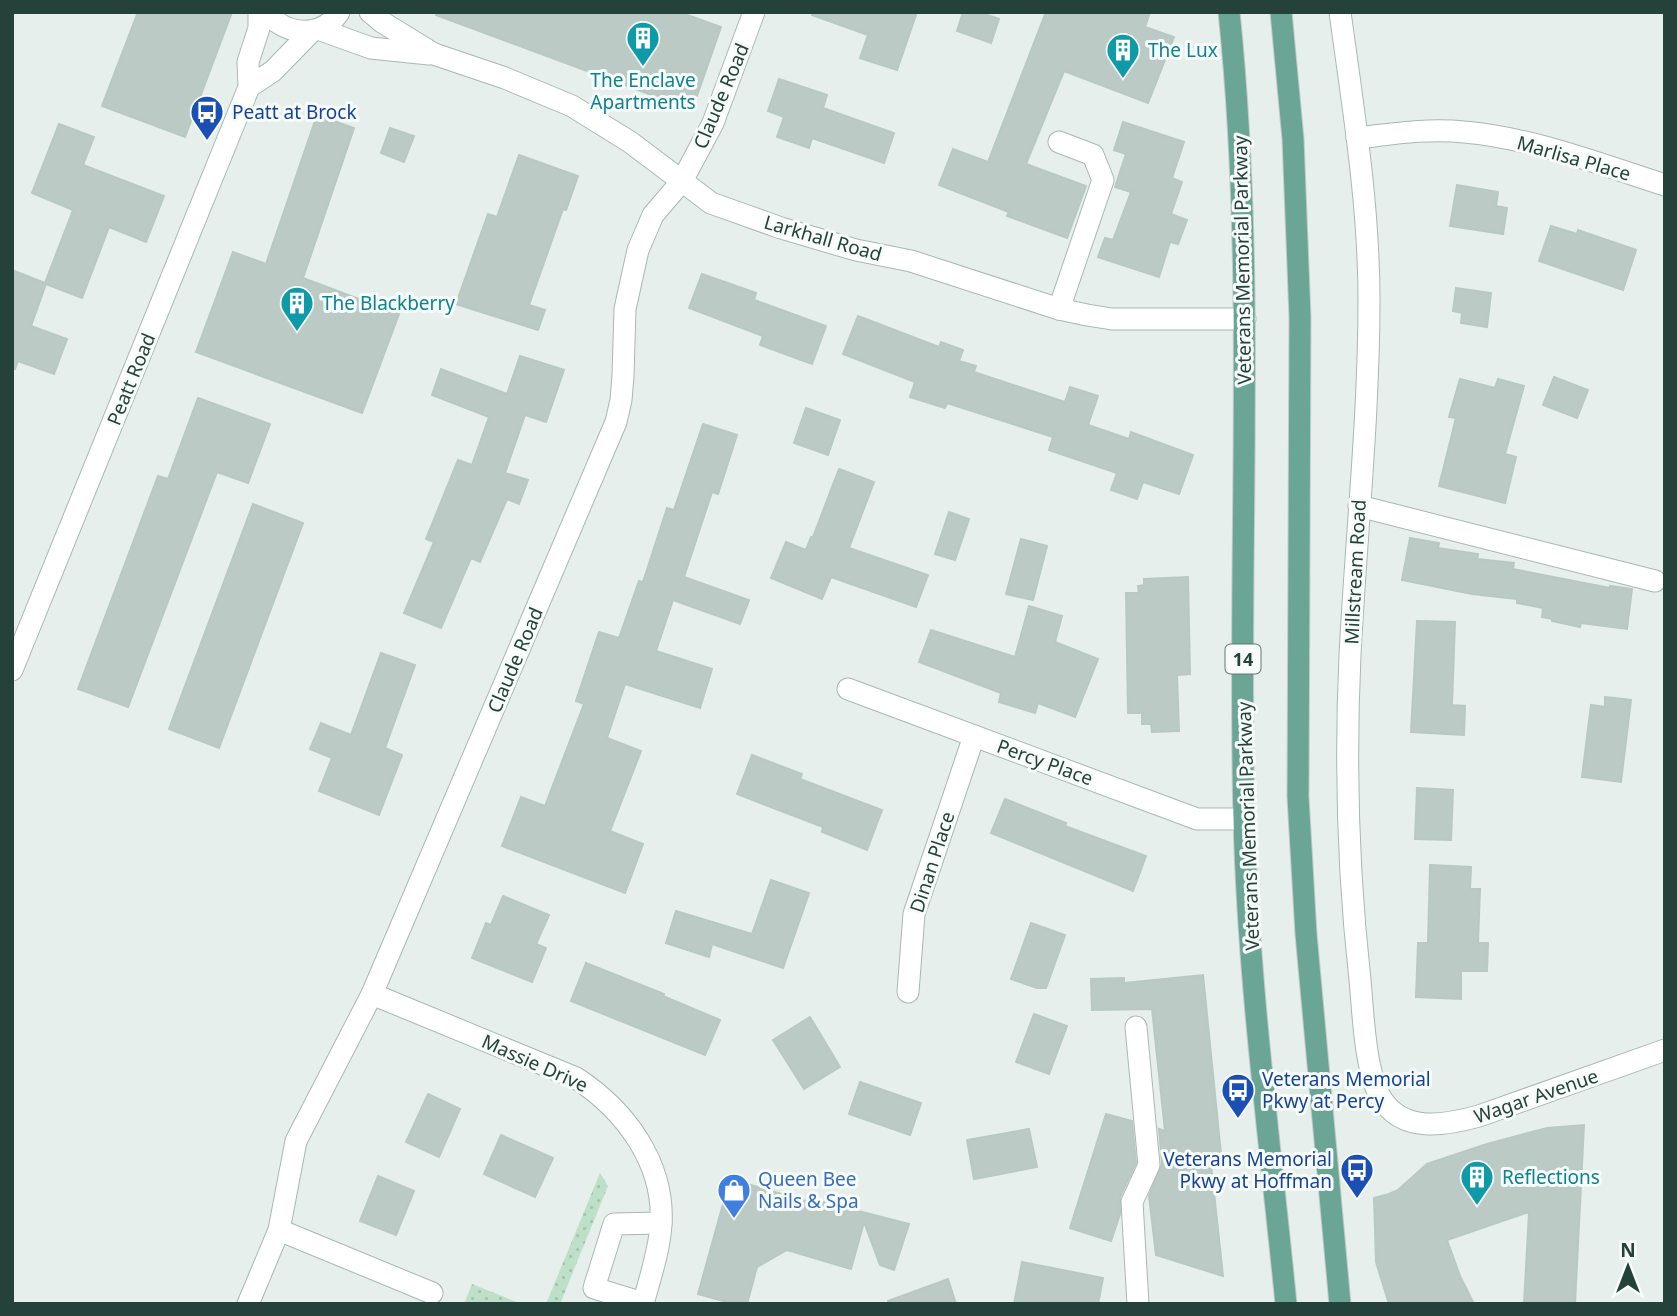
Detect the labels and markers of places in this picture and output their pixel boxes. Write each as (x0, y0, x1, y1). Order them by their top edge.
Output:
building icon: The Enclave Apartments (624, 19, 662, 68)
building icon: The Lux (1104, 31, 1142, 80)
place label: The Lux (1148, 37, 1218, 63)
place label: The Enclave Apartments (590, 67, 696, 115)
bus stop icon: Peatt at Brock (188, 93, 226, 142)
place label: Peatt at Brock (232, 99, 357, 125)
building icon: The Blackberry (278, 284, 316, 333)
place label: The Blackberry (322, 290, 455, 316)
place label: Veterans Memorial Pkwy at Percy (1262, 1066, 1431, 1114)
bus stop icon: Veterans Memorial Pkwy at Percy (1219, 1071, 1257, 1120)
place label: Veterans Memorial Pkwy at Hoffman (1163, 1146, 1332, 1194)
bus stop icon: Veterans Memorial Pkwy at Hoffman (1338, 1151, 1376, 1200)
building icon: Reflections (1458, 1158, 1496, 1207)
place label: Reflections (1502, 1164, 1600, 1190)
place label: Queen Bee Nails & Spa (758, 1166, 859, 1214)
shop icon: Queen Bee Nails & Spa (715, 1171, 753, 1220)

